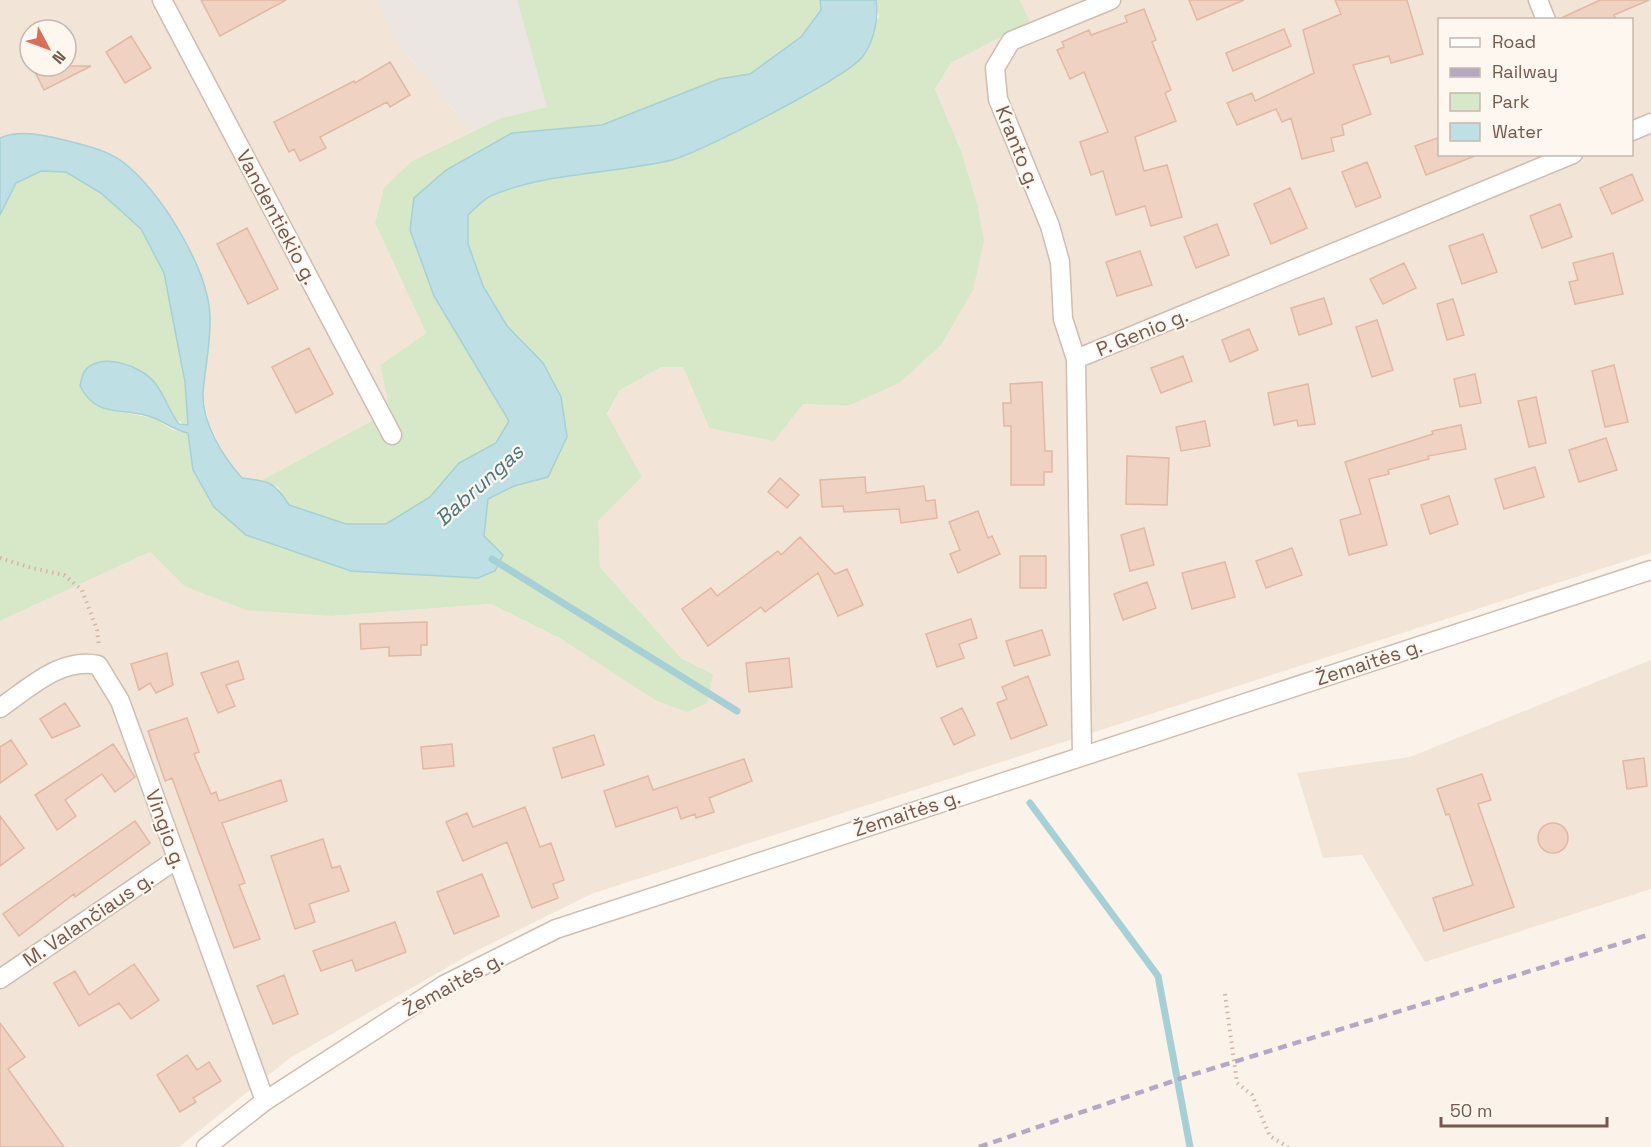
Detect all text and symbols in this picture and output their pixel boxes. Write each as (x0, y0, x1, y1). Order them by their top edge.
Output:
north arrow (18, 18, 78, 78)
legend (1438, 18, 1633, 156)
text: Road (1492, 30, 1536, 53)
text: N (47, 47, 70, 68)
text: Railway (1492, 60, 1558, 83)
text: Park (1492, 90, 1530, 113)
street label: Kranto g. (990, 102, 1046, 192)
text: Water (1492, 120, 1543, 143)
street label: Vandentiekio g. (231, 145, 323, 289)
street label: P. Genio g. (1092, 302, 1192, 362)
water label: Babrungas (429, 438, 529, 532)
street label: Žemaitės g. (1312, 632, 1426, 692)
street label: Žemaitės g. (850, 783, 964, 843)
street label: Vingio g. (140, 786, 192, 872)
street label: M. Valančiaus g. (18, 866, 158, 972)
street label: Žemaitės g. (398, 946, 508, 1022)
scale bar (1441, 1090, 1608, 1128)
text: 50 m (1450, 1099, 1492, 1122)

